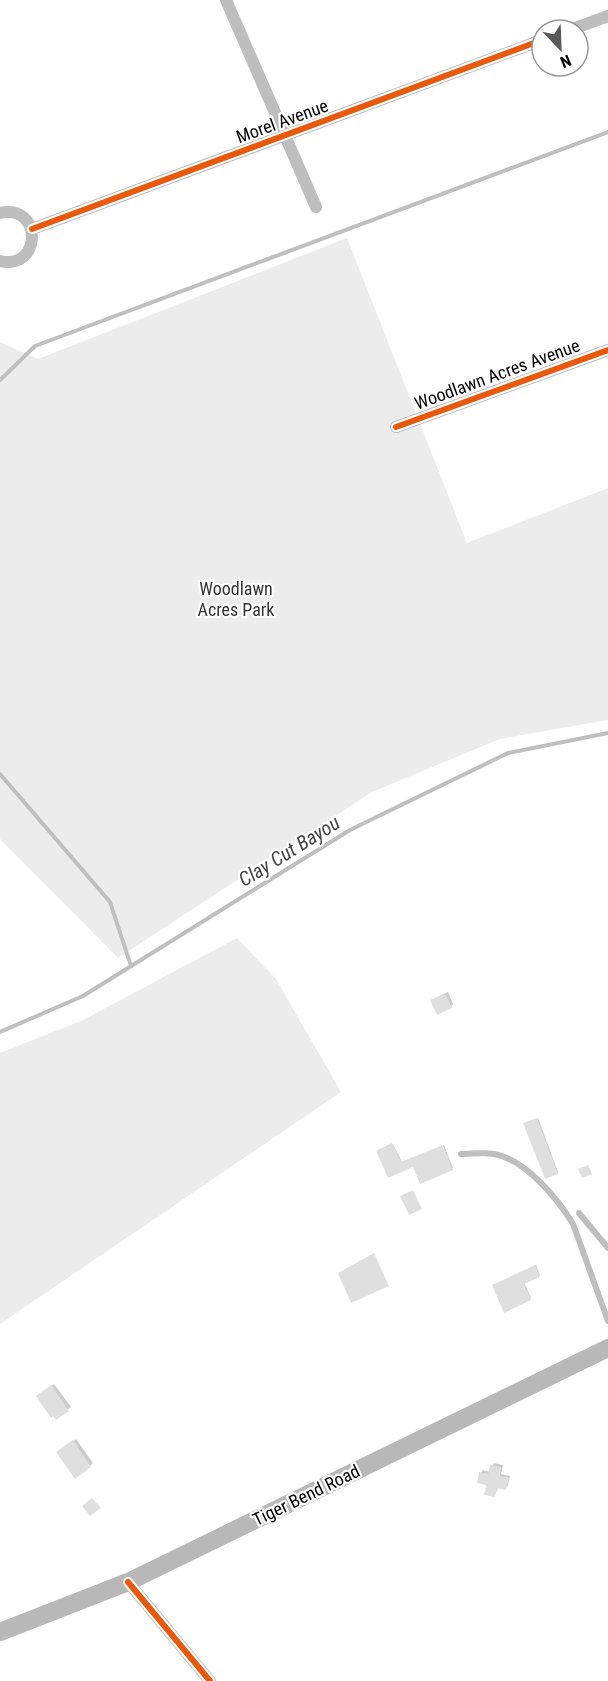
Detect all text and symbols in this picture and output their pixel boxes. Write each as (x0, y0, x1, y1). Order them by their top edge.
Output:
north arrow (530, 18, 590, 78)
text: N (557, 51, 574, 72)
street label: Morel Avenue (233, 95, 331, 147)
street label: Woodlawn Acres Avenue (411, 334, 583, 414)
park label: Woodlawn Acres Park (198, 578, 274, 620)
water label: Clay Cut Bayou (234, 810, 344, 892)
street label: Tiger Bend Road (249, 1460, 363, 1530)

